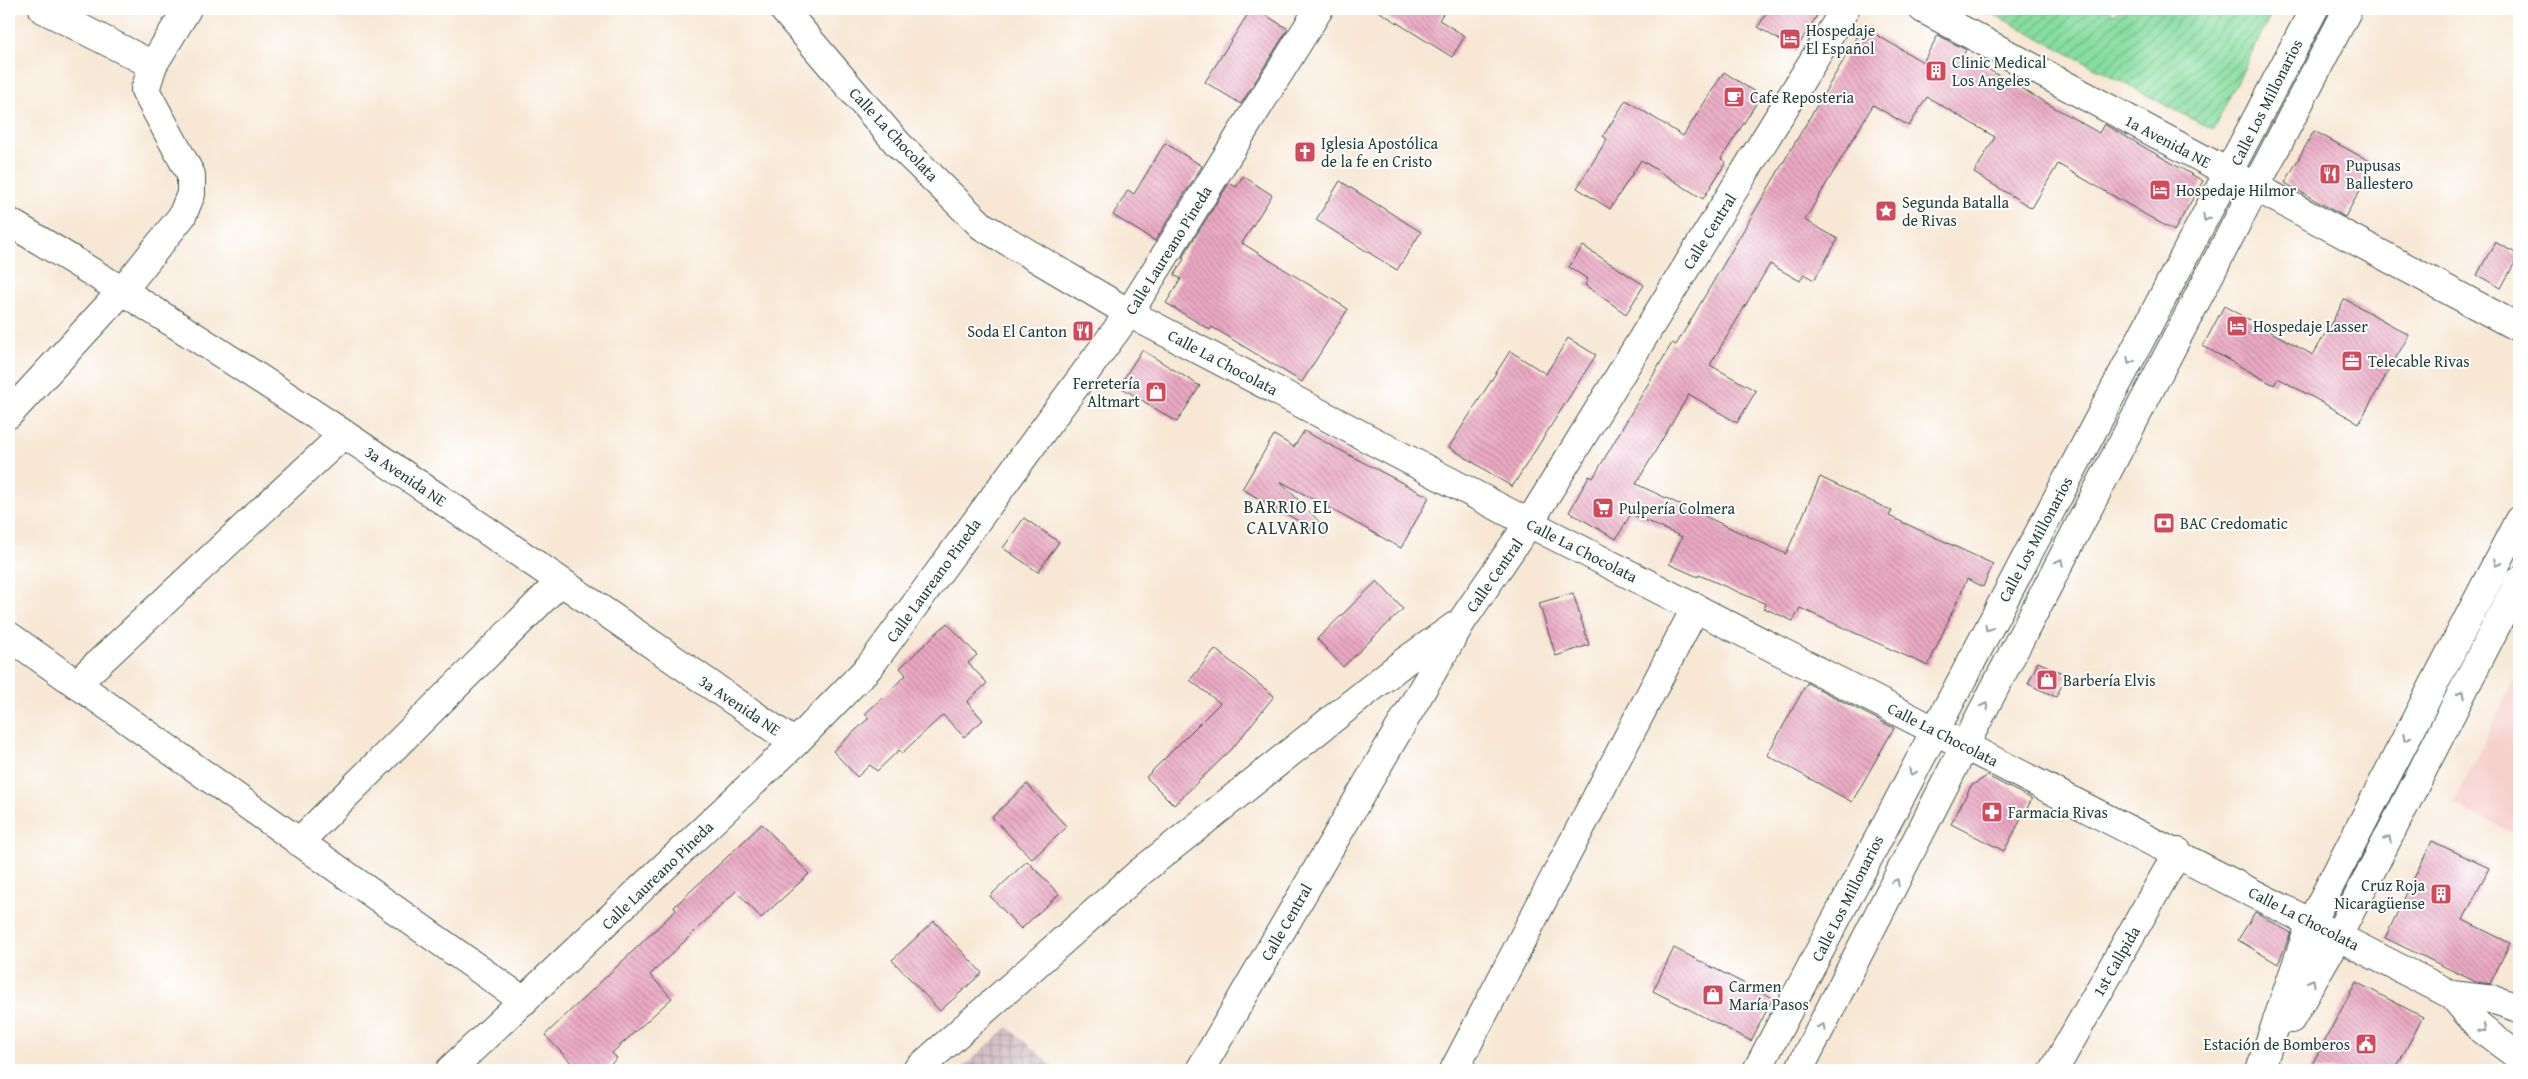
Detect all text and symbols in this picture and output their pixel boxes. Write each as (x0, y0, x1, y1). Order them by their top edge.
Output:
place label: Hospedaje El Español (1806, 18, 1875, 60)
hotel icon: Hospedaje El Español (1778, 27, 1802, 51)
street label: Calle Los Millonarios (2224, 35, 2308, 169)
place label: Clinic Medical Los Angeles (1952, 50, 2047, 92)
building icon: Clinic Medical Los Angeles (1924, 59, 1948, 83)
street label: Calle La Chocolata (844, 81, 945, 187)
cafe icon: Cafe Reposteria (1722, 85, 1746, 109)
place label: Cafe Reposteria (1750, 85, 1855, 109)
street label: 1a Avenida NE (2121, 108, 2215, 174)
place label: Iglesia Apostólica de la fe en Cristo (1321, 131, 1439, 173)
church icon: Iglesia Apostólica de la fe en Cristo (1293, 140, 1317, 164)
place label: Pupusas Ballestero (2346, 153, 2413, 195)
restaurant icon: Pupusas Ballestero (2318, 162, 2342, 186)
hotel icon: Hospedaje Hilmor (2148, 178, 2172, 202)
place label: Hospedaje Hilmor (2176, 178, 2297, 202)
street label: Calle Laureano Pineda (1119, 180, 1218, 319)
street label: Calle Central (1676, 188, 1742, 274)
place label: Segunda Batalla de Rivas (1902, 190, 2009, 232)
place icon: Segunda Batalla de Rivas (1874, 199, 1898, 223)
one-way arrow (2202, 212, 2212, 221)
hotel icon: Hospedaje Lasser (2225, 314, 2249, 338)
place label: Hospedaje Lasser (2253, 314, 2368, 338)
place label: Soda El Canton (967, 319, 1067, 343)
restaurant icon: Soda El Canton (1071, 319, 1095, 343)
street label: Calle La Chocolata (1164, 323, 1283, 401)
office icon: Telecable Rivas (2340, 349, 2364, 373)
place label: Telecable Rivas (2368, 349, 2470, 373)
one-way arrow (2126, 356, 2136, 365)
place label: Ferretería Altmart (1073, 371, 1140, 413)
shop icon: Ferretería Altmart (1144, 380, 1168, 404)
street label: 3a Avenida NE (360, 440, 452, 512)
street label: Calle Los Millonarios (1992, 472, 2078, 606)
district label: BARRIO EL CALVARIO (1243, 493, 1333, 541)
supermarket icon: Pulpería Colmera (1591, 496, 1615, 520)
place label: Pulpería Colmera (1619, 496, 1735, 520)
bank icon: BAC Credomatic (2152, 511, 2176, 535)
place label: BAC Credomatic (2180, 511, 2288, 535)
street label: Calle La Chocolata (1522, 512, 1642, 588)
street label: Calle Laureano Pineda (880, 513, 986, 647)
street label: Calle Central (1460, 533, 1529, 617)
one-way arrow (2054, 558, 2064, 567)
one-way arrow (2493, 558, 2503, 567)
one-way arrow (1984, 623, 1994, 632)
shop icon: Barbería Elvis (2035, 668, 2059, 692)
place label: Barbería Elvis (2063, 668, 2156, 692)
street label: 3a Avenida NE (694, 669, 786, 741)
one-way arrow (2456, 690, 2466, 699)
street label: Calle La Chocolata (1883, 696, 2003, 772)
one-way arrow (1979, 702, 1989, 711)
one-way arrow (2402, 733, 2412, 742)
one-way arrow (1908, 767, 1918, 776)
pharmacy icon: Farmacia Rivas (1980, 800, 2004, 824)
place label: Farmacia Rivas (2008, 800, 2108, 824)
street label: Calle Laureano Pineda (595, 815, 719, 935)
street label: Calle Los Millonarios (1805, 831, 1889, 965)
one-way arrow (2382, 835, 2392, 844)
place label: Cruz Roja Nicaragüense (2334, 873, 2425, 915)
street label: Calle Central (1254, 878, 1318, 965)
one-way arrow (1889, 878, 1900, 887)
street label: Calle La Chocolata (2244, 880, 2364, 956)
building icon: Cruz Roja Nicaragüense (2429, 882, 2453, 906)
street label: 1st Callpida (2086, 921, 2146, 1001)
place label: Carmen María Pasos (1729, 974, 1809, 1016)
one-way arrow (2305, 979, 2315, 988)
shop icon: Carmen María Pasos (1701, 983, 1725, 1007)
one-way arrow (1816, 1023, 1826, 1032)
one-way arrow (2477, 1023, 2486, 1032)
place label: Estación de Bomberos (2204, 1032, 2350, 1056)
public building icon: Estación de Bomberos (2354, 1032, 2378, 1056)

